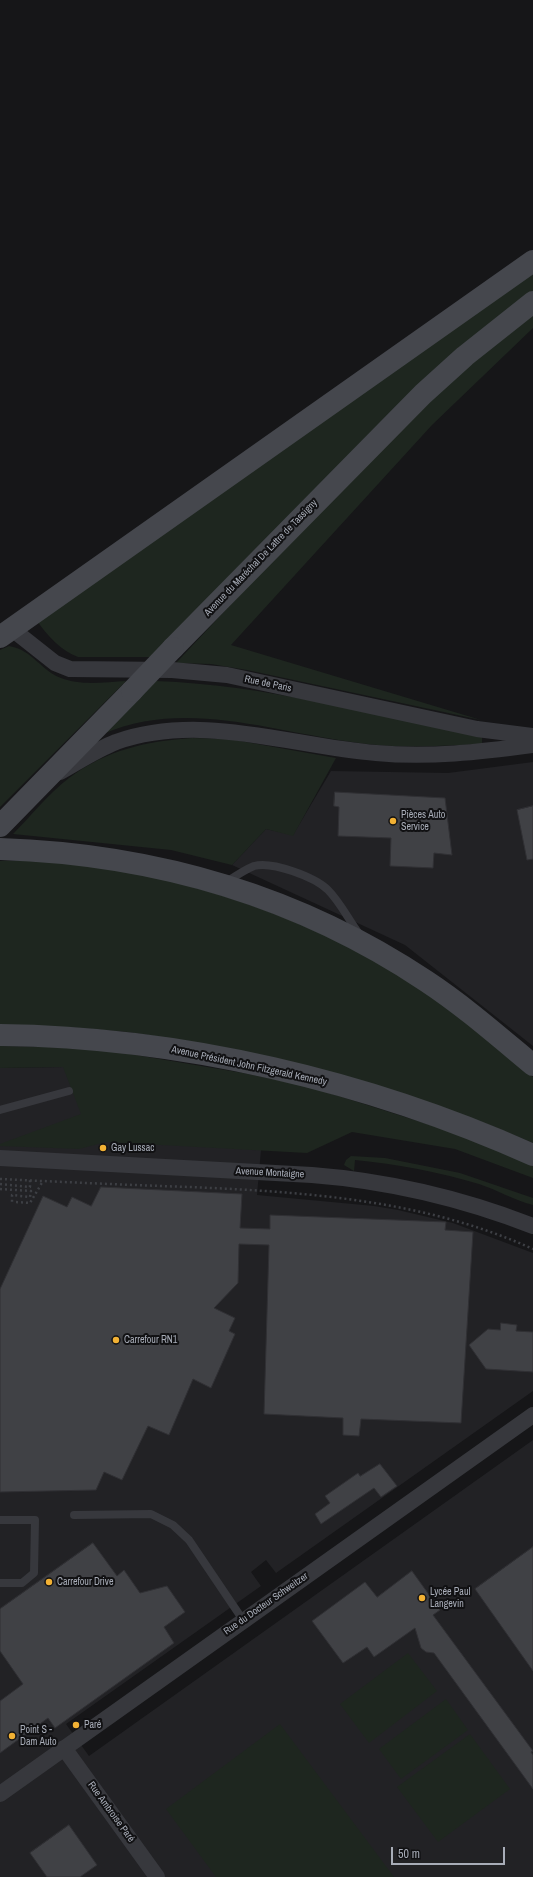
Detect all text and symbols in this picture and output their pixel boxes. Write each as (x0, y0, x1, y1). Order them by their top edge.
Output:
street label: Avenue du Maréchal De Lattre de Tassigny (202, 497, 320, 619)
street label: Rue de Paris (243, 673, 293, 695)
place label: Pièces Auto Service (401, 809, 445, 832)
marker: Pièces Auto Service (388, 816, 398, 826)
street label: Avenue Président John Fitzgerald Kennedy (170, 1044, 328, 1088)
place label: Gay Lussac (111, 1142, 154, 1154)
marker: Gay Lussac (98, 1143, 108, 1153)
street label: Avenue Montaigne (235, 1165, 305, 1181)
place label: Carrefour RN1 (124, 1334, 177, 1346)
marker: Carrefour RN1 (111, 1335, 121, 1345)
street label: Rue du Docteur Schweitzer (221, 1570, 311, 1638)
place label: Carrefour Drive (57, 1576, 113, 1588)
marker: Carrefour Drive (44, 1577, 54, 1587)
place label: Lycée Paul Langevin (430, 1586, 470, 1610)
marker: Lycée Paul Langevin (417, 1593, 427, 1603)
place label: Paré (84, 1719, 101, 1731)
marker: Paré (71, 1720, 81, 1730)
place label: Point S - Dam Auto (20, 1724, 56, 1748)
marker: Point S - Dam Auto (7, 1731, 17, 1741)
street label: Rue Ambroise Paré (85, 1779, 137, 1845)
scale bar (393, 1839, 507, 1865)
text: 50 m (398, 1846, 420, 1862)

